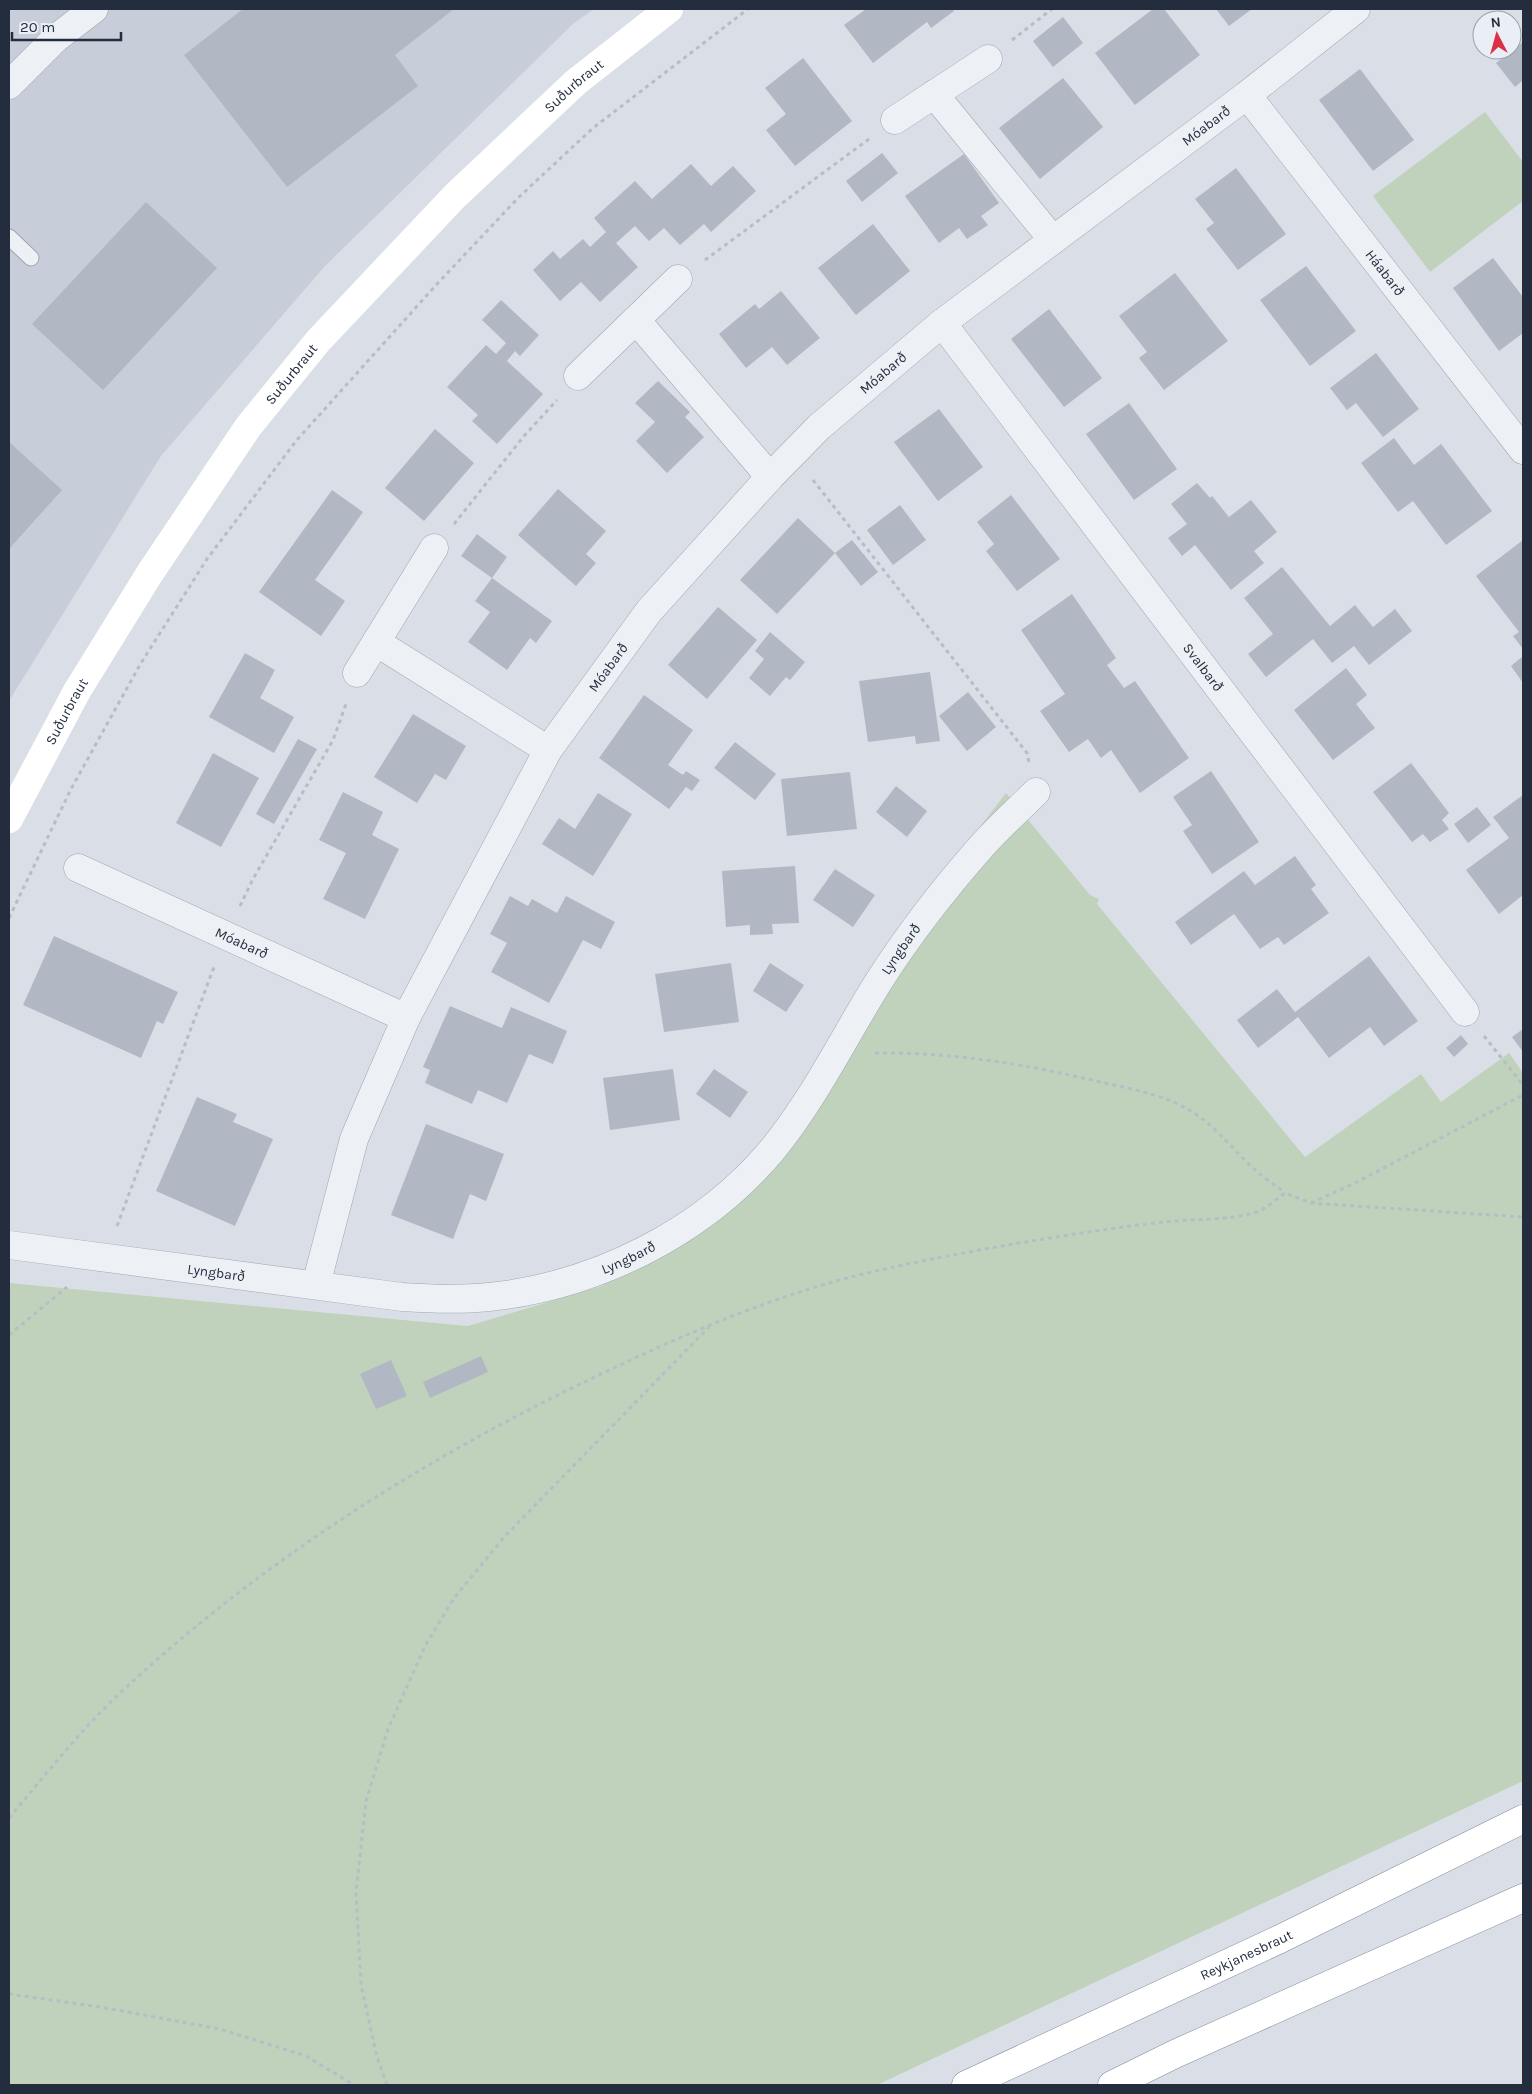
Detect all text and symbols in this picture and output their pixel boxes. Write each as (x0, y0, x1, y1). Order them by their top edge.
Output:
scale bar (12, 10, 121, 42)
north arrow (1472, 10, 1522, 60)
text: N (1490, 14, 1502, 32)
text: 20 m (20, 18, 55, 36)
street label: Suðurbraut (541, 56, 607, 116)
street label: Móabarð (1179, 102, 1234, 150)
street label: Háabarð (1362, 247, 1408, 299)
street label: Suðurbraut (262, 340, 321, 408)
street label: Móabarð (856, 349, 910, 398)
street label: Móabarð (585, 640, 632, 695)
street label: Svalbarð (1179, 640, 1227, 695)
street label: Suðurbraut (42, 675, 92, 748)
street label: Lyngbarð (878, 920, 925, 978)
street label: Móabarð (212, 924, 271, 963)
street label: Lyngbarð (599, 1238, 659, 1278)
street label: Lyngbarð (186, 1261, 246, 1285)
street label: Reykjanesbraut (1197, 1926, 1295, 1984)

